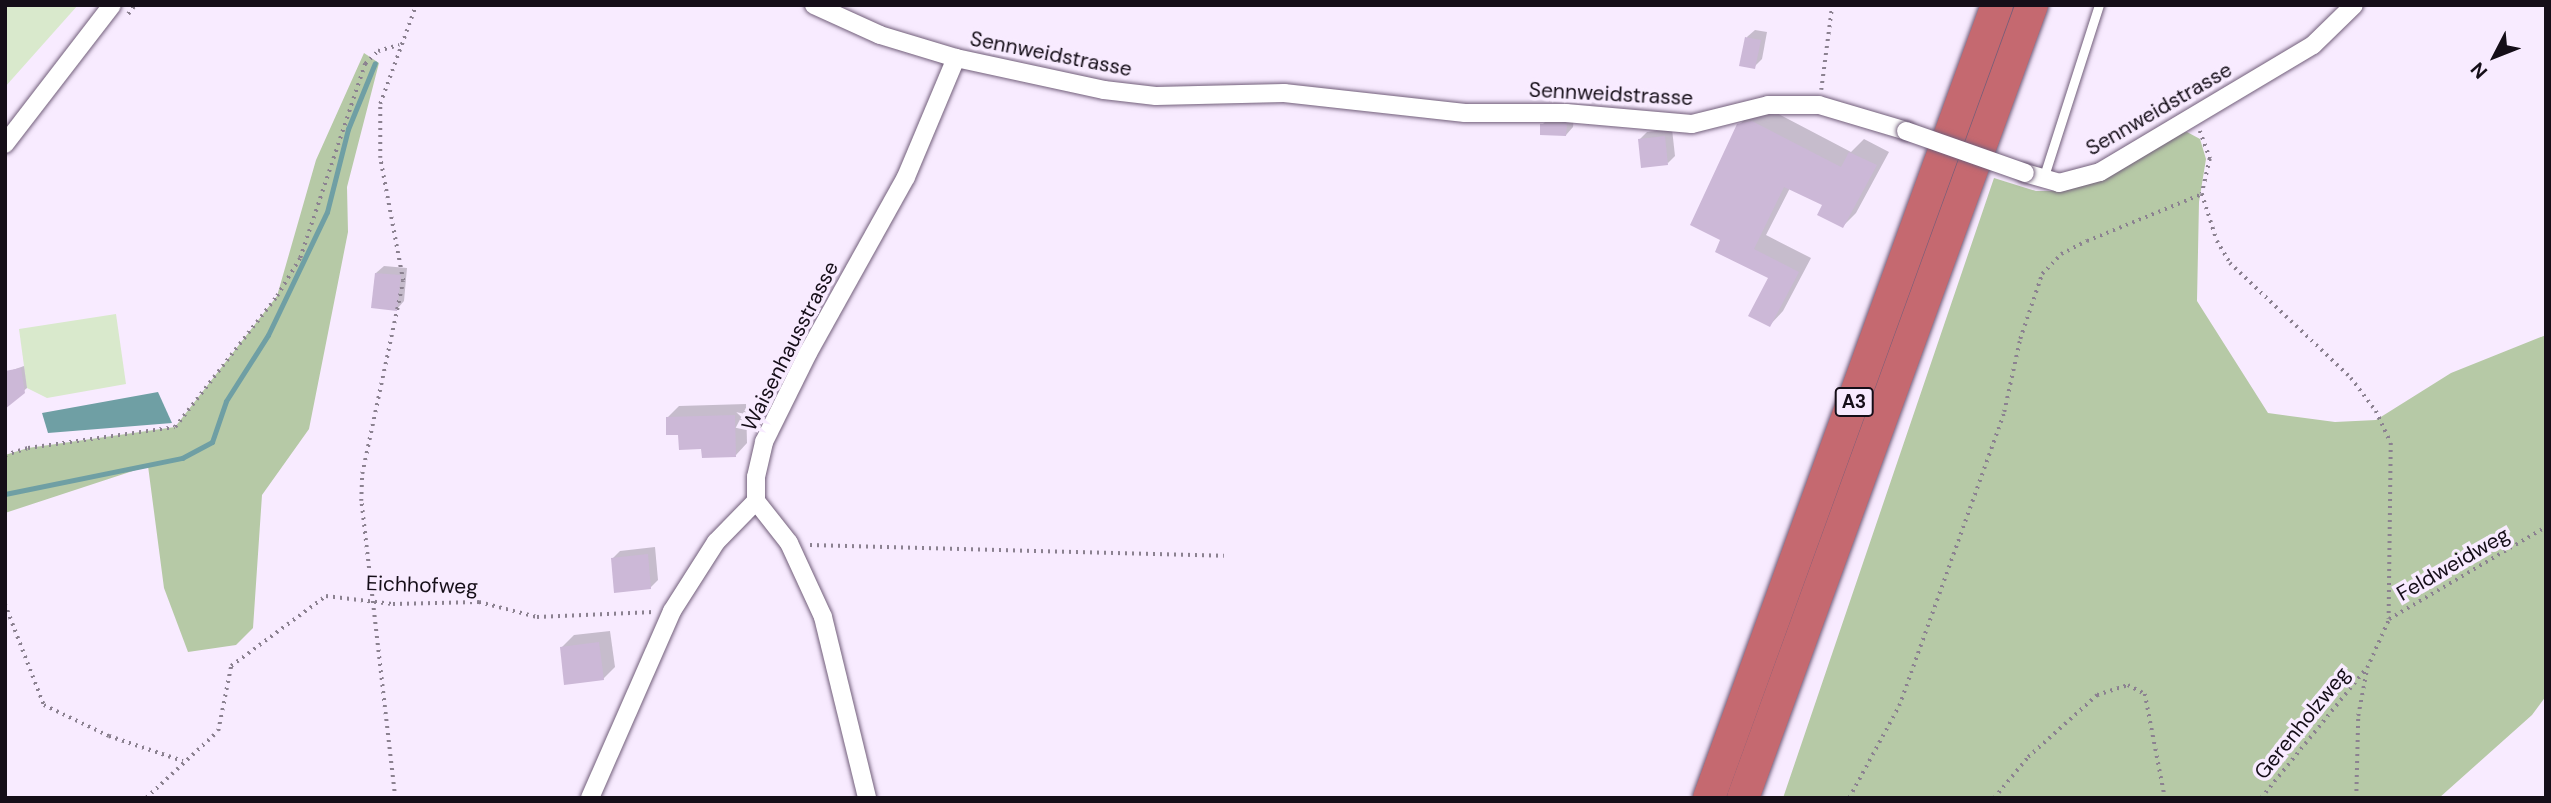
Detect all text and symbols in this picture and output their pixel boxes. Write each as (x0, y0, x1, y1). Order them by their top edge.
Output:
north arrow (2460, 21, 2530, 91)
street label: Sennweidstrasse (968, 26, 1134, 82)
street label: Sennweidstrasse (2081, 57, 2237, 161)
text: N (2465, 57, 2493, 84)
street label: Sennweidstrasse (1528, 77, 1694, 111)
street label: Waisenhausstrasse (736, 257, 844, 435)
road number: A3 (1833, 386, 1875, 418)
street label: Feldweidweg (2392, 522, 2514, 606)
street label: Eichhofweg (366, 570, 478, 600)
street label: Gerenholzweg (2249, 662, 2355, 784)

